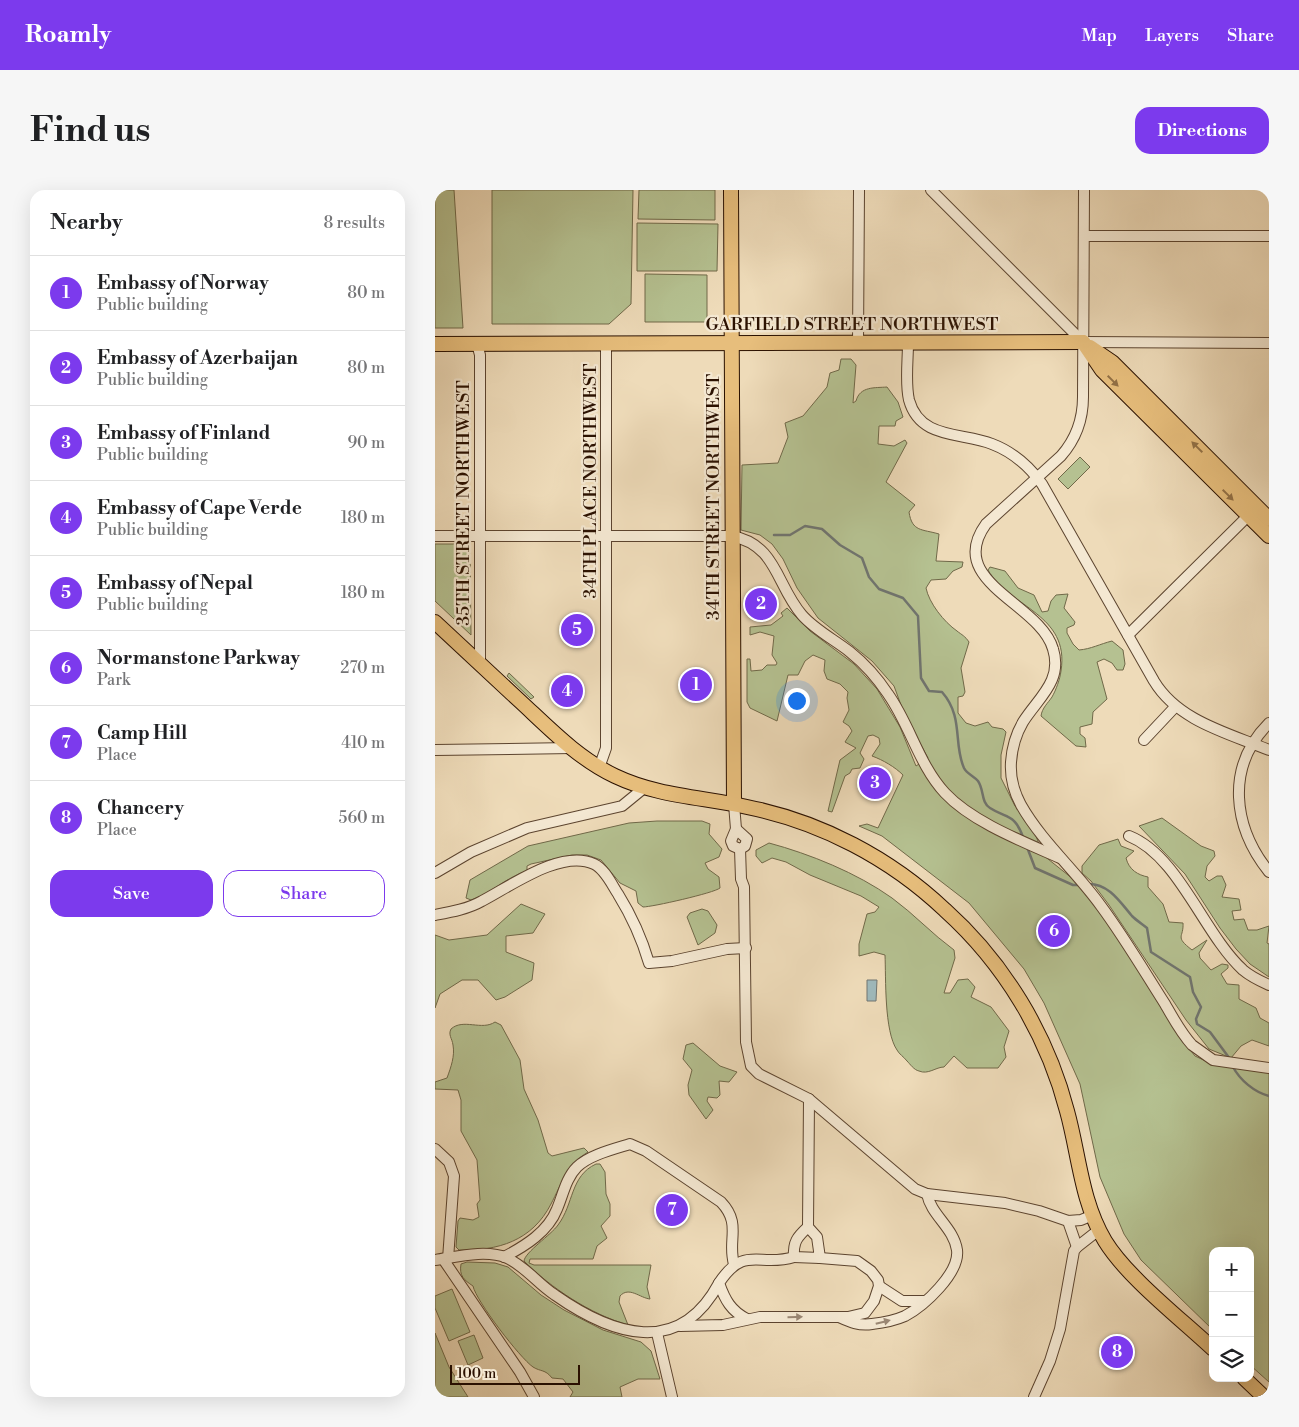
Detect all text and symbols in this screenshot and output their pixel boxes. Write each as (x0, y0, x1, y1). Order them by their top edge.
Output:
text: Roamly (25, 20, 111, 50)
text: Map (1082, 24, 1117, 47)
text: Layers (1145, 24, 1199, 47)
text: Share (1227, 24, 1274, 47)
button: Directions (1135, 107, 1269, 154)
text: Find us (30, 109, 150, 152)
text: Nearby (50, 210, 123, 236)
text: 8 results (323, 213, 385, 233)
text: Embassy of Norway (97, 271, 269, 295)
text: 1 (62, 283, 70, 303)
text: 80 m (347, 283, 385, 303)
text: Public building (97, 295, 208, 315)
street label: GARFIELD STREET NORTHWEST (706, 313, 999, 336)
text: Embassy of Azerbaijan (97, 346, 298, 370)
text: 2 (61, 358, 71, 378)
text: 80 m (347, 358, 385, 378)
street label: 34TH PLACE NORTHWEST (579, 363, 602, 599)
text: Public building (97, 370, 208, 390)
street label: 34TH STREET NORTHWEST (702, 373, 725, 620)
one-way arrow (1107, 374, 1119, 386)
street label: 35TH STREET NORTHWEST (452, 380, 475, 626)
text: Embassy of Finland (97, 421, 270, 445)
text: 3 (61, 433, 71, 453)
text: 90 m (347, 433, 385, 453)
one-way arrow (1192, 441, 1204, 453)
text: Public building (97, 445, 208, 465)
one-way arrow (1222, 489, 1234, 501)
text: Embassy of Cape Verde (97, 496, 302, 520)
text: 4 (61, 508, 71, 528)
text: 180 m (341, 508, 385, 528)
text: Public building (97, 520, 208, 540)
text: Embassy of Nepal (97, 571, 253, 595)
text: 5 (61, 583, 71, 603)
text: 180 m (341, 583, 385, 603)
pin: 2 (745, 585, 777, 623)
text: Public building (97, 595, 208, 615)
pin: 5 (561, 611, 593, 649)
text: Normanstone Parkway (97, 646, 300, 670)
text: 6 (61, 658, 71, 678)
text: 270 m (340, 658, 385, 678)
pin: 1 (680, 666, 712, 704)
text: Park (97, 670, 130, 690)
pin: 4 (551, 672, 583, 710)
your location (784, 688, 810, 714)
text: Camp Hill (97, 721, 187, 745)
text: 7 (61, 733, 71, 753)
text: 410 m (341, 733, 385, 753)
text: Place (97, 745, 137, 765)
pin: 3 (859, 764, 891, 802)
text: Chancery (97, 796, 184, 820)
text: 8 (61, 808, 71, 828)
text: 560 m (339, 808, 385, 828)
text: Place (97, 820, 137, 840)
button: Save (50, 870, 213, 917)
button: Share (223, 870, 385, 917)
pin: 6 (1038, 912, 1070, 950)
pin: 7 (656, 1191, 688, 1229)
map controls (1209, 1247, 1254, 1382)
button: + (1209, 1247, 1254, 1292)
button: − (1209, 1292, 1254, 1337)
one-way arrow (787, 1313, 803, 1321)
one-way arrow (876, 1317, 891, 1325)
pin: 8 (1101, 1333, 1133, 1371)
button: layers (1209, 1337, 1254, 1382)
scale bar (450, 1362, 580, 1385)
text: 100 m (457, 1365, 496, 1383)

